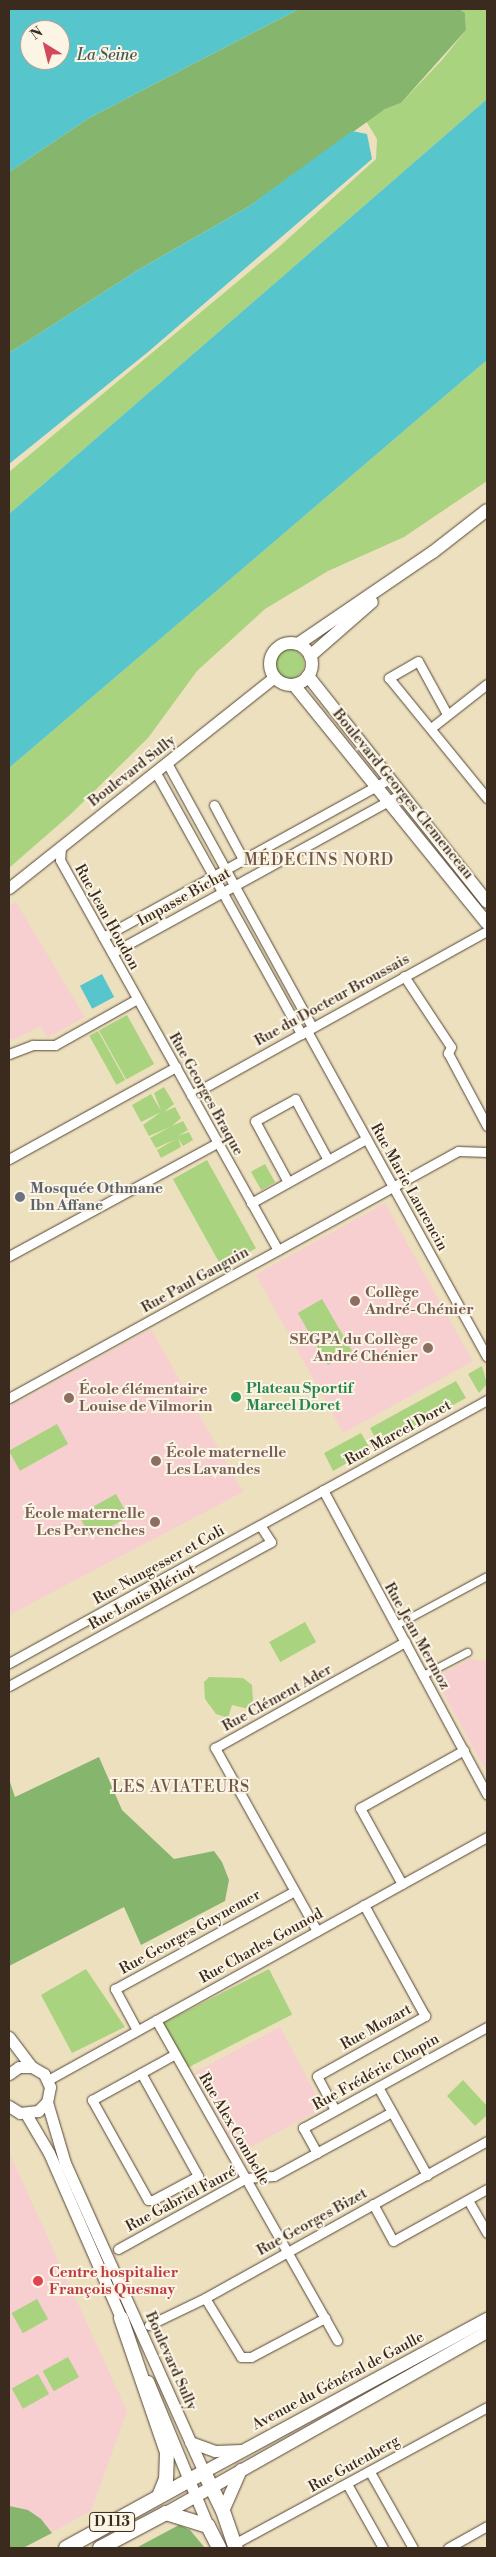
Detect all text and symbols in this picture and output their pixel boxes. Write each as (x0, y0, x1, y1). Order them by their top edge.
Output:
north arrow (20, 20, 70, 70)
text: N (27, 23, 47, 44)
water label: La Seine (77, 45, 137, 65)
street label: Boulevard Georges Clemenceau (329, 705, 477, 883)
street label: Boulevard Sully (85, 731, 179, 811)
district label: MÉDECINS NORD (242, 850, 396, 870)
street label: Rue Jean Houdon (71, 861, 143, 973)
street label: Impasse Bichat (134, 864, 234, 930)
street label: Rue du Docteur Broussais (251, 950, 413, 1050)
street label: Rue Georges Braque (165, 1029, 247, 1159)
street label: Rue Marie Laurencin (366, 1120, 452, 1254)
place label: Mosquée Othmane Ibn Affane (30, 1179, 163, 1214)
marker: Mosquée Othmane Ibn Affane (14, 1191, 26, 1203)
street label: Rue Paul Gauguin (138, 1243, 252, 1317)
place label: Collège André-Chénier (365, 1283, 474, 1318)
marker: Collège André-Chénier (349, 1295, 361, 1307)
place label: SEGPA du Collège André Chénier (290, 1330, 418, 1365)
marker: SEGPA du Collège André Chénier (422, 1342, 434, 1354)
place label: Plateau Sportif Marcel Doret (246, 1379, 353, 1414)
place label: École élémentaire Louise de Vilmorin (79, 1380, 212, 1415)
marker: Plateau Sportif Marcel Doret (230, 1391, 242, 1403)
marker: École élémentaire Louise de Vilmorin (63, 1392, 75, 1404)
street label: Rue Marcel Doret (342, 1396, 454, 1470)
place label: École maternelle Les Lavandes (166, 1443, 286, 1478)
marker: École maternelle Les Lavandes (150, 1455, 162, 1467)
place label: École maternelle Les Pervenches (25, 1504, 145, 1539)
marker: École maternelle Les Pervenches (149, 1516, 161, 1528)
street label: Rue Nungesser et Coli (90, 1521, 228, 1609)
street label: Rue Louis Blériot (86, 1560, 198, 1634)
street label: Rue Jean Mermoz (380, 1579, 454, 1693)
street label: Rue Clément Ader (219, 1660, 335, 1736)
district label: LES AVIATEURS (110, 1777, 252, 1797)
street label: Rue Georges Guynemer (116, 1886, 264, 1978)
street label: Rue Charles Gounod (196, 1905, 326, 1987)
street label: Rue Mozart (337, 2000, 415, 2054)
street label: Rue Frédéric Chopin (310, 2030, 442, 2114)
street label: Rue Alex Combelle (194, 2070, 274, 2188)
street label: Rue Gabriel Fauré (123, 2162, 239, 2236)
street label: Rue Georges Bizet (254, 2184, 370, 2260)
place label: Centre hospitalier François Quesnay (49, 2263, 178, 2298)
marker: Centre hospitalier François Quesnay (31, 2274, 45, 2288)
street label: Boulevard Sully (141, 2309, 201, 2413)
street label: Avenue du Général de Gaulle (249, 2328, 427, 2434)
street label: Rue Gutenberg (305, 2432, 403, 2496)
road number: D 113 (88, 2510, 136, 2534)

